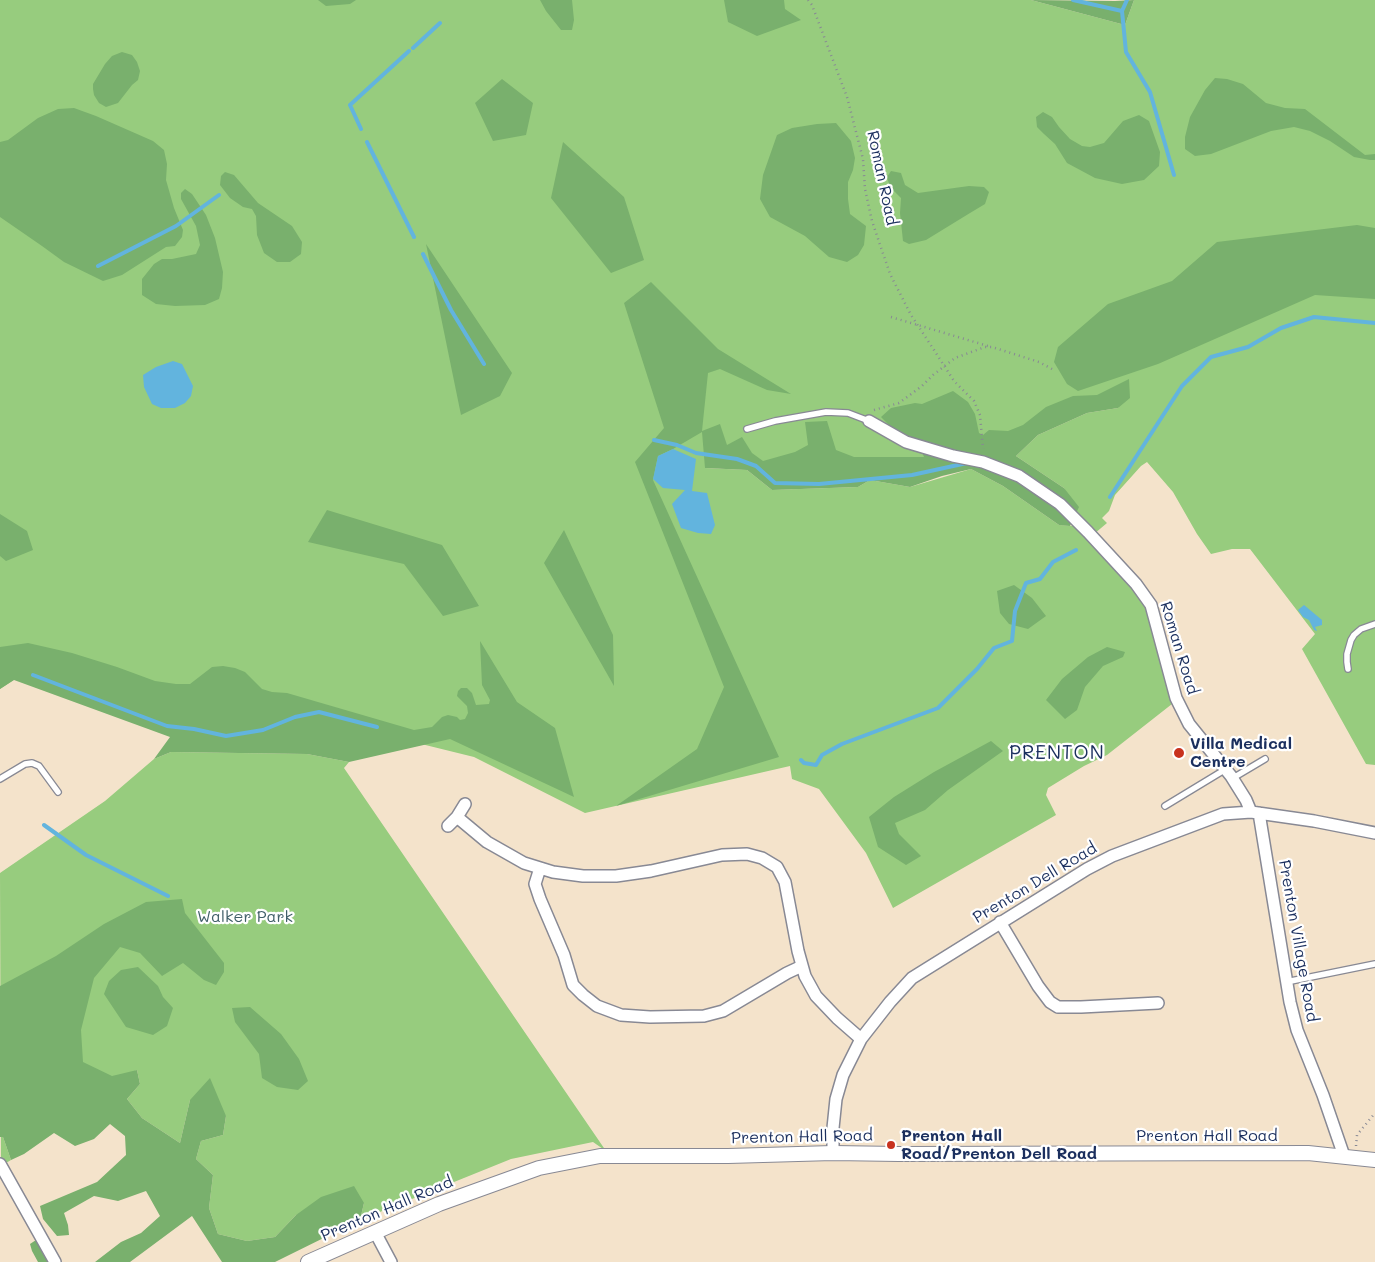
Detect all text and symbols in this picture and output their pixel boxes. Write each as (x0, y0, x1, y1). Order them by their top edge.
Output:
street label: Roman Road (863, 129, 901, 227)
street label: Roman Road (1156, 599, 1202, 697)
place label: Villa Medical Centre (1190, 734, 1292, 772)
district label: PRENTON (1008, 742, 1106, 764)
marker: Villa Medical Centre (1172, 746, 1186, 760)
street label: Prenton Dell Road (970, 838, 1100, 928)
street label: Prenton Village Road (1274, 858, 1322, 1024)
park label: Walker Park (197, 907, 293, 927)
street label: Prenton Hall Road (731, 1126, 873, 1148)
place label: Prenton Hall Road/Prenton Dell Road (901, 1126, 1097, 1164)
street label: Prenton Hall Road (1136, 1126, 1278, 1146)
marker: Prenton Hall Road/Prenton Dell Road (885, 1139, 897, 1151)
street label: Prenton Hall Road (318, 1173, 456, 1245)

